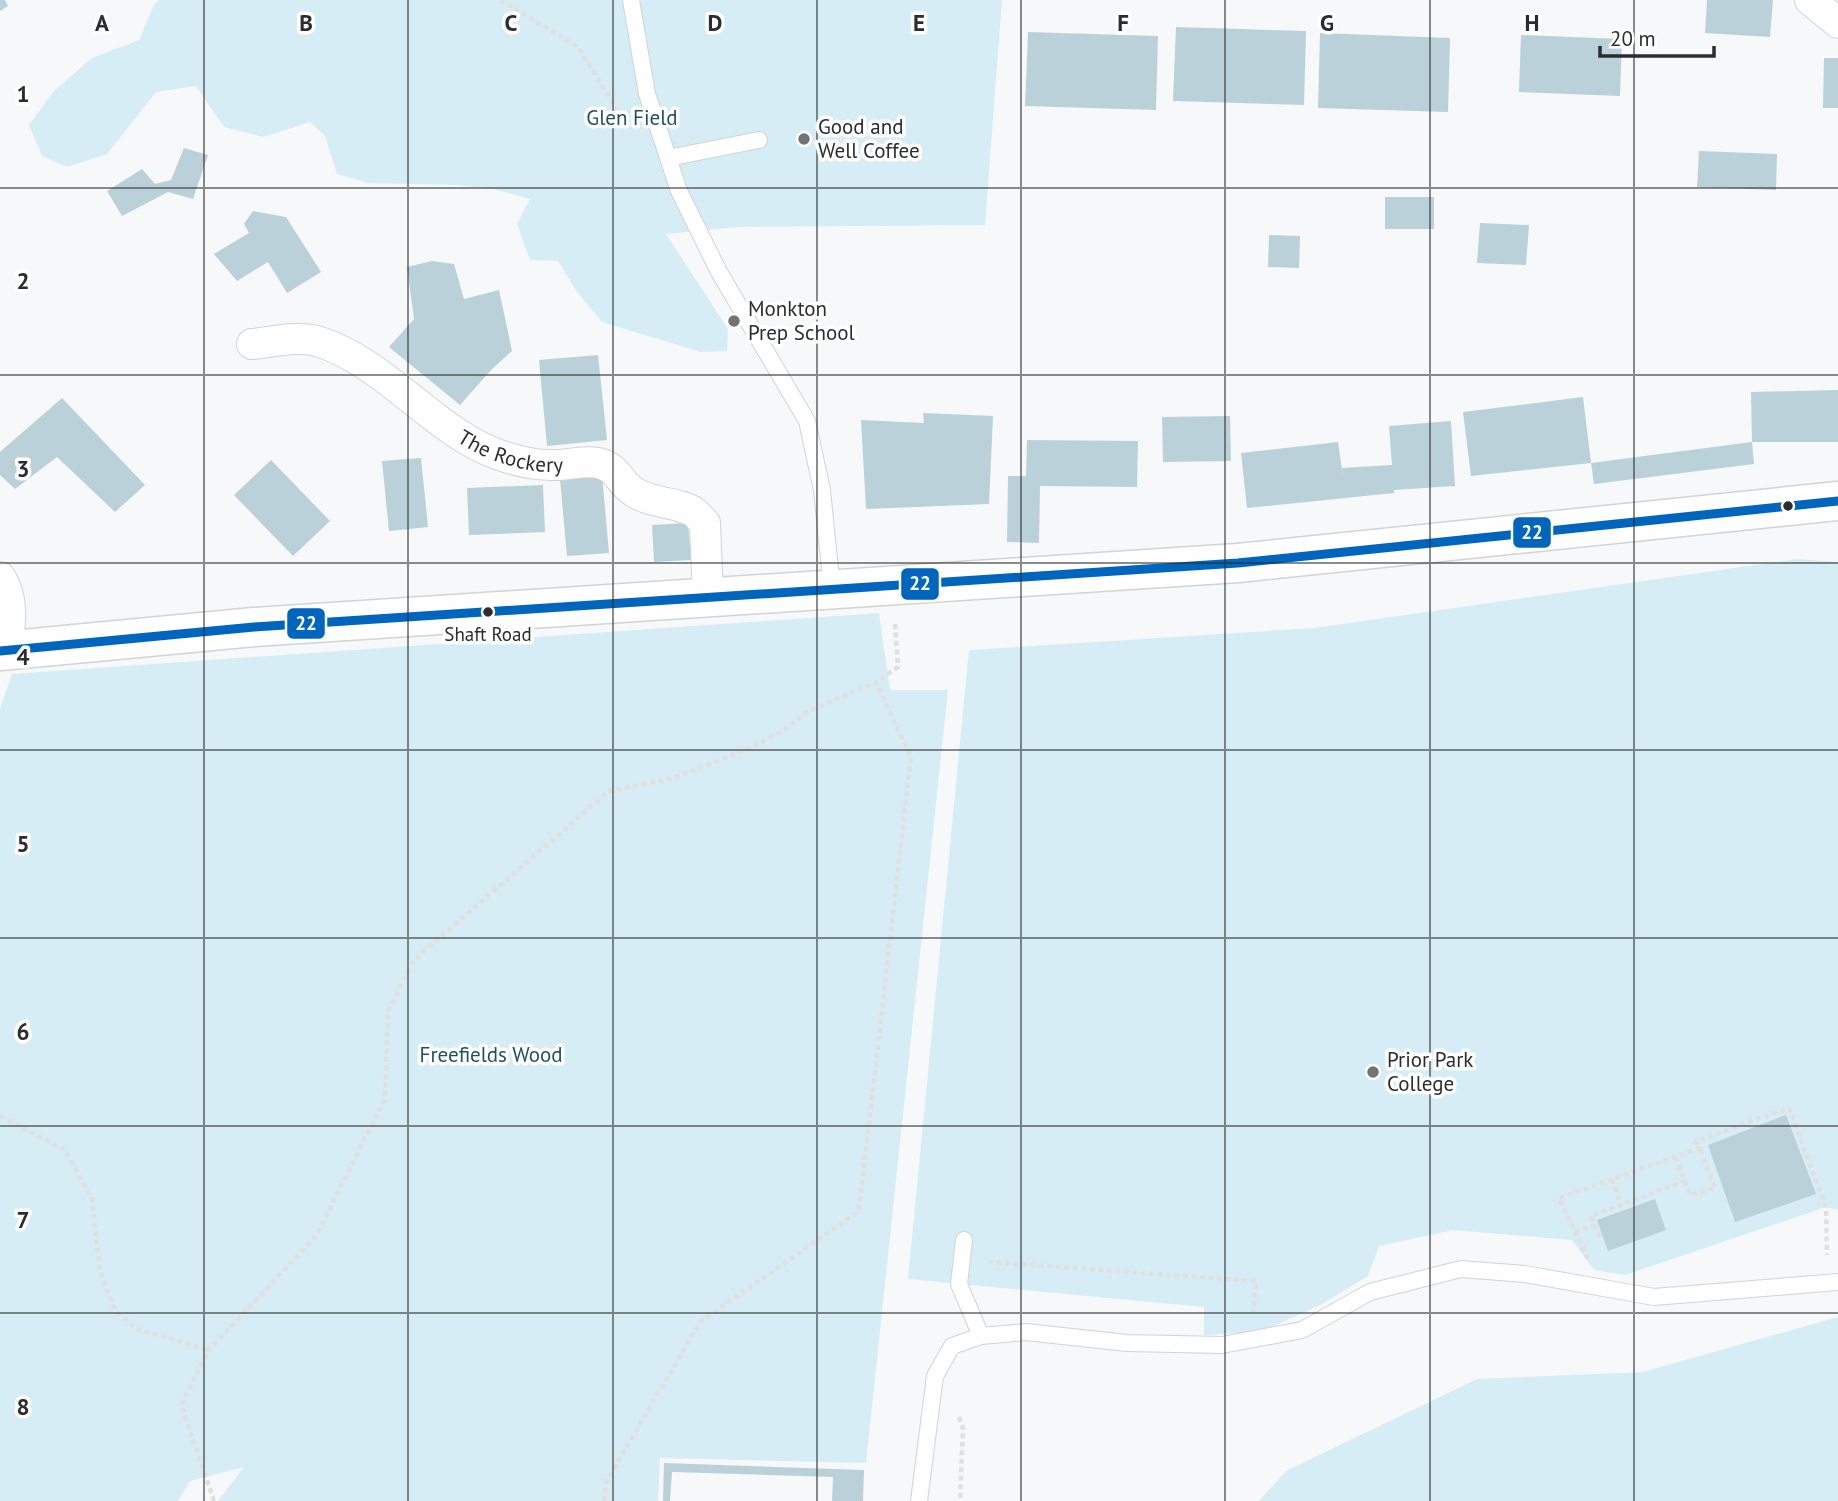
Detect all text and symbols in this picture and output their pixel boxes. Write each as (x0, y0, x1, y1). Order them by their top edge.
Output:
text: A (95, 8, 109, 37)
text: B (299, 8, 313, 37)
text: C (505, 8, 518, 37)
text: D (708, 8, 722, 37)
text: E (913, 8, 925, 37)
text: F (1117, 8, 1129, 37)
text: G (1320, 8, 1334, 37)
text: H (1525, 8, 1539, 37)
scale bar (1600, 14, 1714, 58)
text: 20 m (1610, 25, 1656, 52)
text: 1 (16, 79, 30, 108)
park label: Glen Field (586, 104, 678, 131)
place label: Good and Well Coffee (818, 113, 920, 164)
marker: Good and Well Coffee (796, 131, 812, 147)
text: 2 (16, 266, 30, 295)
place label: Monkton Prep School (748, 295, 855, 346)
marker: Monkton Prep School (726, 313, 742, 329)
street label: The Rockery (453, 423, 564, 478)
text: 3 (16, 454, 30, 483)
unlabelled marker (1781, 499, 1795, 513)
line badge: 22 (1512, 516, 1552, 549)
text: 22 (1521, 520, 1543, 544)
line badge: 22 (900, 567, 940, 601)
text: 22 (909, 571, 931, 595)
marker: Shaft Road (481, 605, 495, 619)
line badge: 22 (286, 607, 326, 640)
text: 22 (295, 611, 317, 635)
place label: Shaft Road (444, 622, 532, 646)
text: 4 (16, 642, 30, 671)
text: 5 (16, 829, 30, 858)
text: 6 (16, 1017, 30, 1046)
park label: Freefields Wood (420, 1041, 562, 1068)
place label: Prior Park College (1387, 1046, 1473, 1097)
marker: Prior Park College (1365, 1064, 1381, 1080)
text: 7 (16, 1205, 30, 1234)
text: 8 (16, 1392, 30, 1421)

